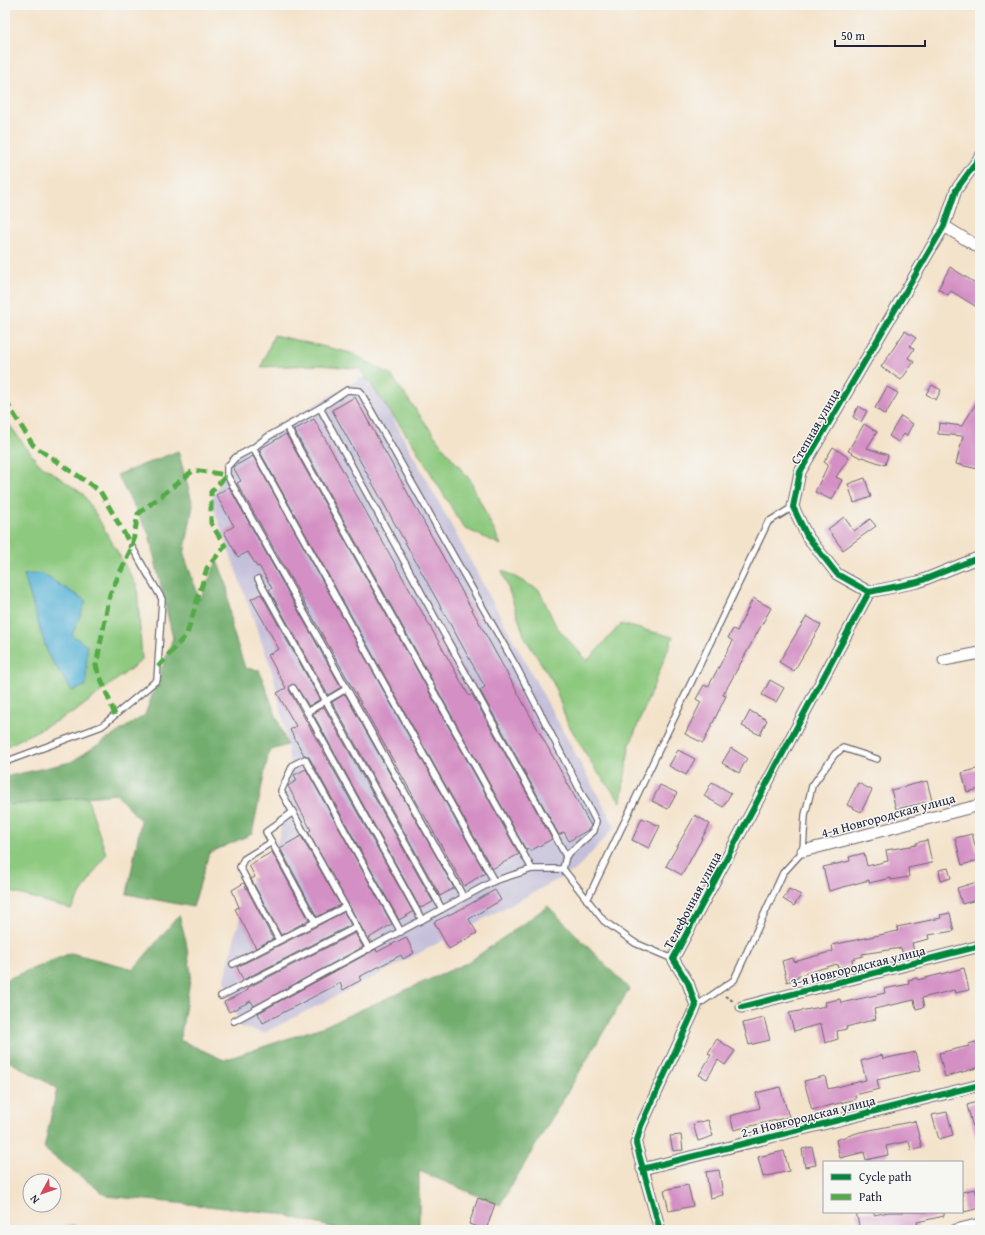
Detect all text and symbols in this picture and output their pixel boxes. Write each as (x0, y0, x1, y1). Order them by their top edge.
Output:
scale bar (835, 22, 925, 48)
text: 50 m (841, 27, 865, 44)
street label: Степная улица (786, 384, 845, 468)
street label: 4-я Новгородская улица (819, 788, 958, 843)
street label: Телефонная улица (659, 847, 727, 952)
street label: 3-я Новгородская улица (789, 940, 928, 992)
street label: 2-я Новгородская улица (739, 1090, 878, 1142)
legend (823, 1161, 963, 1213)
text: Cycle path (859, 1168, 912, 1185)
north arrow (22, 1173, 62, 1213)
text: Path (859, 1188, 882, 1205)
text: N (25, 1191, 43, 1207)

